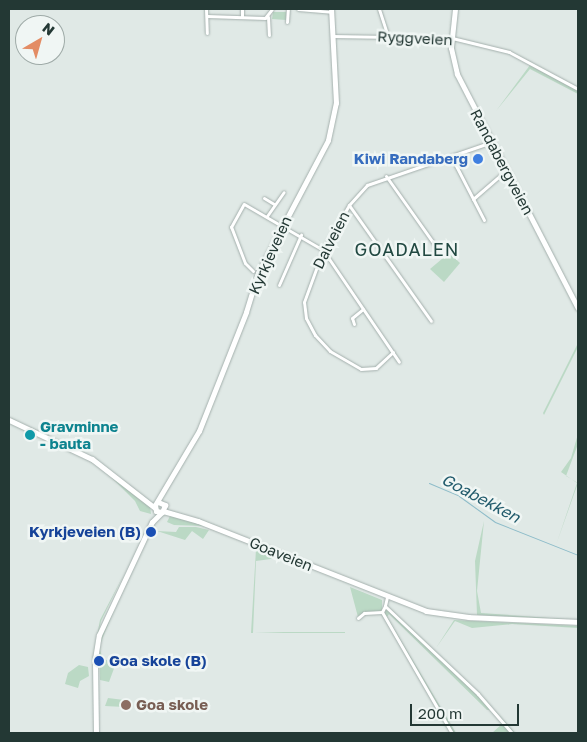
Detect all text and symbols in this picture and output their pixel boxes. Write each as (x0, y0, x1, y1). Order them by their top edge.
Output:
north arrow (15, 15, 65, 65)
text: N (39, 19, 58, 39)
street label: Ryggveien (377, 27, 453, 49)
street label: Randabergveien (467, 106, 537, 218)
place label: Kiwi Randaberg (354, 150, 468, 168)
marker: Kiwi Randaberg (472, 153, 484, 165)
street label: Dalveien (309, 208, 353, 272)
street label: Kyrkjeveien (245, 213, 295, 297)
district label: GOADALEN (354, 238, 460, 260)
place label: Gravminne - bauta (40, 417, 118, 452)
marker: Gravminne - bauta (24, 429, 36, 441)
water label: Goabekken (439, 469, 523, 527)
place label: Kyrkjeveien (B) (29, 523, 141, 541)
marker: Kyrkjeveien (B) (145, 526, 157, 538)
street label: Goaveien (247, 533, 315, 575)
place label: Goa skole (B) (109, 652, 207, 670)
marker: Goa skole (B) (93, 655, 105, 667)
scale bar (412, 694, 521, 726)
place label: Goa skole (136, 696, 208, 714)
marker: Goa skole (120, 699, 132, 711)
text: 200 m (418, 704, 462, 722)

